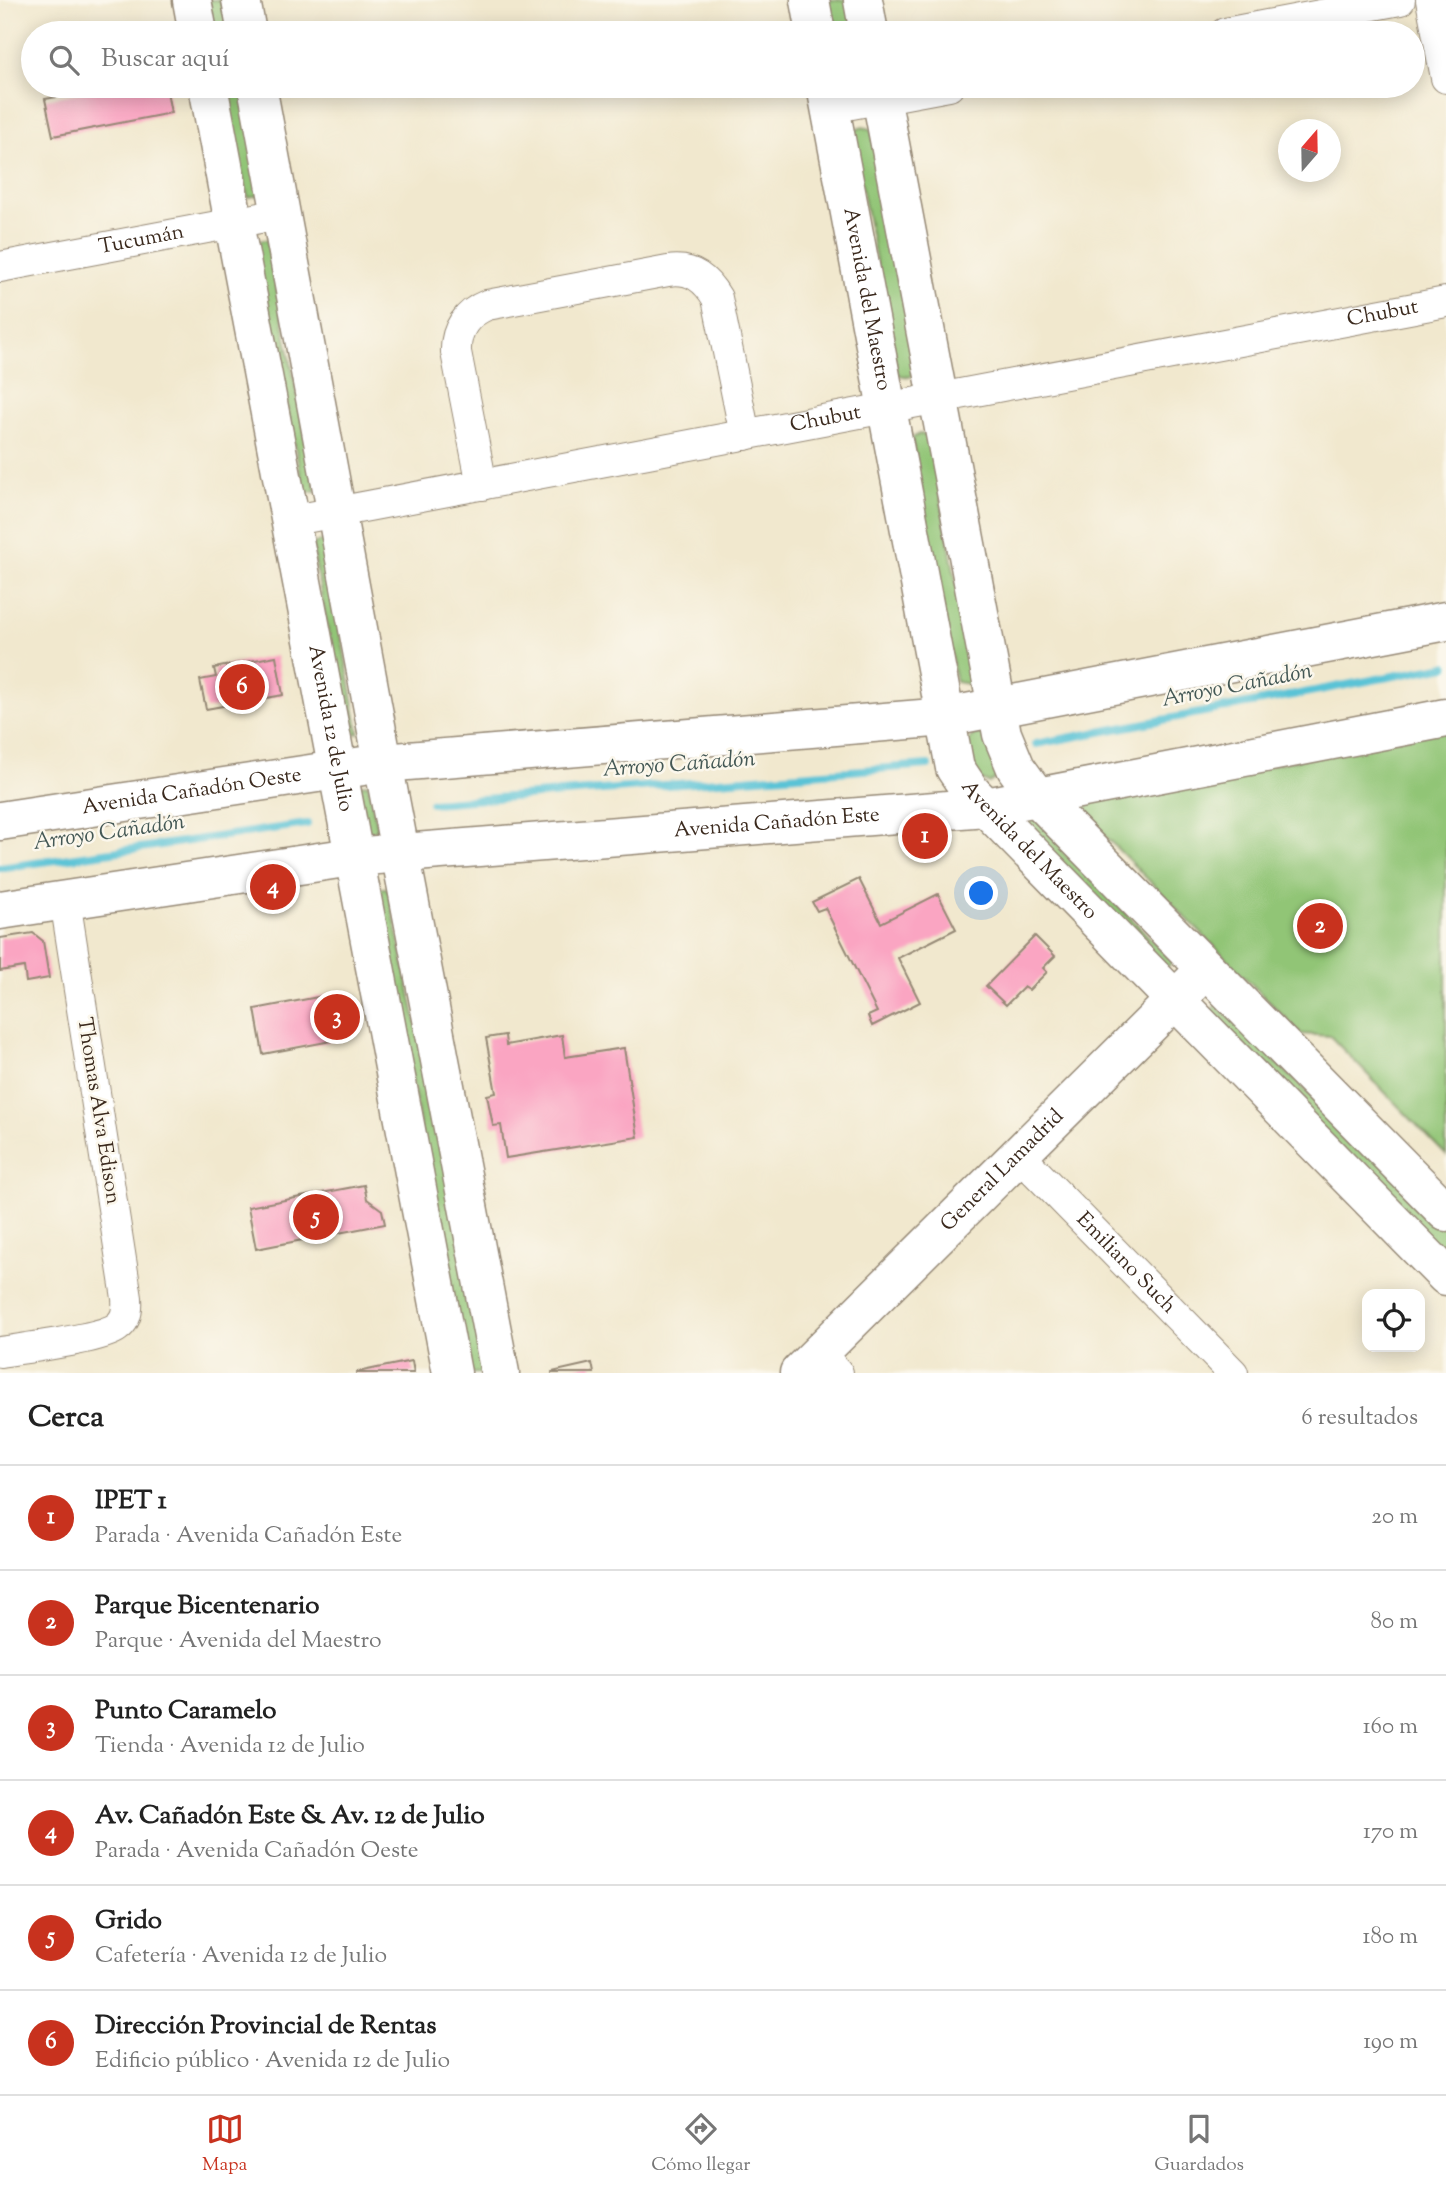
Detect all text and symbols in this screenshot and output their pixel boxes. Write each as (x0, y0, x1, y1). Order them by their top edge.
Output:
search box (21, 21, 1425, 98)
icon: search (45, 41, 83, 79)
text: Buscar aquí (101, 41, 230, 78)
north arrow (1278, 119, 1341, 182)
street label: Avenida del Maestro (834, 205, 898, 393)
street label: Tucumán (96, 218, 187, 263)
street label: Chubut (1345, 293, 1421, 335)
street label: Chubut (787, 398, 864, 441)
street label: Avenida 12 de Julio (299, 643, 360, 814)
water label: Arroyo Cañadón (1159, 655, 1315, 717)
pin: 6 (219, 661, 265, 713)
water label: Arroyo Cañadón (601, 743, 757, 787)
street label: Avenida Cañadón Oeste (80, 761, 304, 823)
street label: Avenida del Maestro (953, 775, 1104, 927)
street label: Avenida Cañadón Este (673, 800, 881, 847)
water label: Arroyo Cañadón (31, 806, 187, 860)
pin: 1 (902, 810, 948, 862)
pin: 4 (250, 861, 296, 913)
your location (964, 876, 998, 910)
pin: 2 (1297, 900, 1343, 952)
pin: 3 (314, 991, 360, 1043)
street label: Thomas Alva Edison (68, 1015, 128, 1207)
street label: General Lamadrid (934, 1103, 1071, 1239)
pin: 5 (293, 1191, 339, 1243)
street label: Emiliano Such (1069, 1206, 1182, 1321)
map controls (1362, 1289, 1425, 1352)
button: locate (1362, 1289, 1425, 1352)
text: Cerca (28, 1397, 104, 1440)
text: 6 resultados (1301, 1402, 1418, 1435)
text: IPET 1 (95, 1483, 167, 1520)
text: 1 (47, 1501, 55, 1534)
text: 20 m (1371, 1501, 1418, 1534)
text: Parada · Avenida Cañadón Este (95, 1520, 402, 1553)
text: Parque Bicentenario (95, 1588, 319, 1625)
text: 2 (46, 1606, 56, 1639)
text: 80 m (1370, 1606, 1418, 1639)
text: Parque · Avenida del Maestro (95, 1625, 382, 1658)
text: Punto Caramelo (95, 1693, 276, 1730)
text: 3 (46, 1711, 56, 1744)
text: 160 m (1363, 1711, 1418, 1744)
text: Tienda · Avenida 12 de Julio (95, 1730, 365, 1763)
text: Av. Cañadón Este & Av. 12 de Julio (95, 1798, 485, 1835)
text: 4 (45, 1816, 57, 1849)
text: 170 m (1363, 1816, 1418, 1849)
text: Parada · Avenida Cañadón Oeste (95, 1835, 419, 1868)
text: Grido (95, 1903, 162, 1940)
text: 5 (47, 1921, 55, 1954)
text: 180 m (1363, 1921, 1418, 1954)
text: Cafetería · Avenida 12 de Julio (95, 1940, 387, 1973)
text: Dirección Provincial de Rentas (95, 2008, 436, 2045)
text: 6 (45, 2026, 57, 2059)
text: 190 m (1363, 2026, 1418, 2059)
text: Edificio público · Avenida 12 de Julio (95, 2045, 450, 2078)
tab: Mapa (202, 2110, 247, 2179)
tab: Cómo llegar (651, 2110, 750, 2179)
tab: Guardados (1154, 2110, 1244, 2179)

